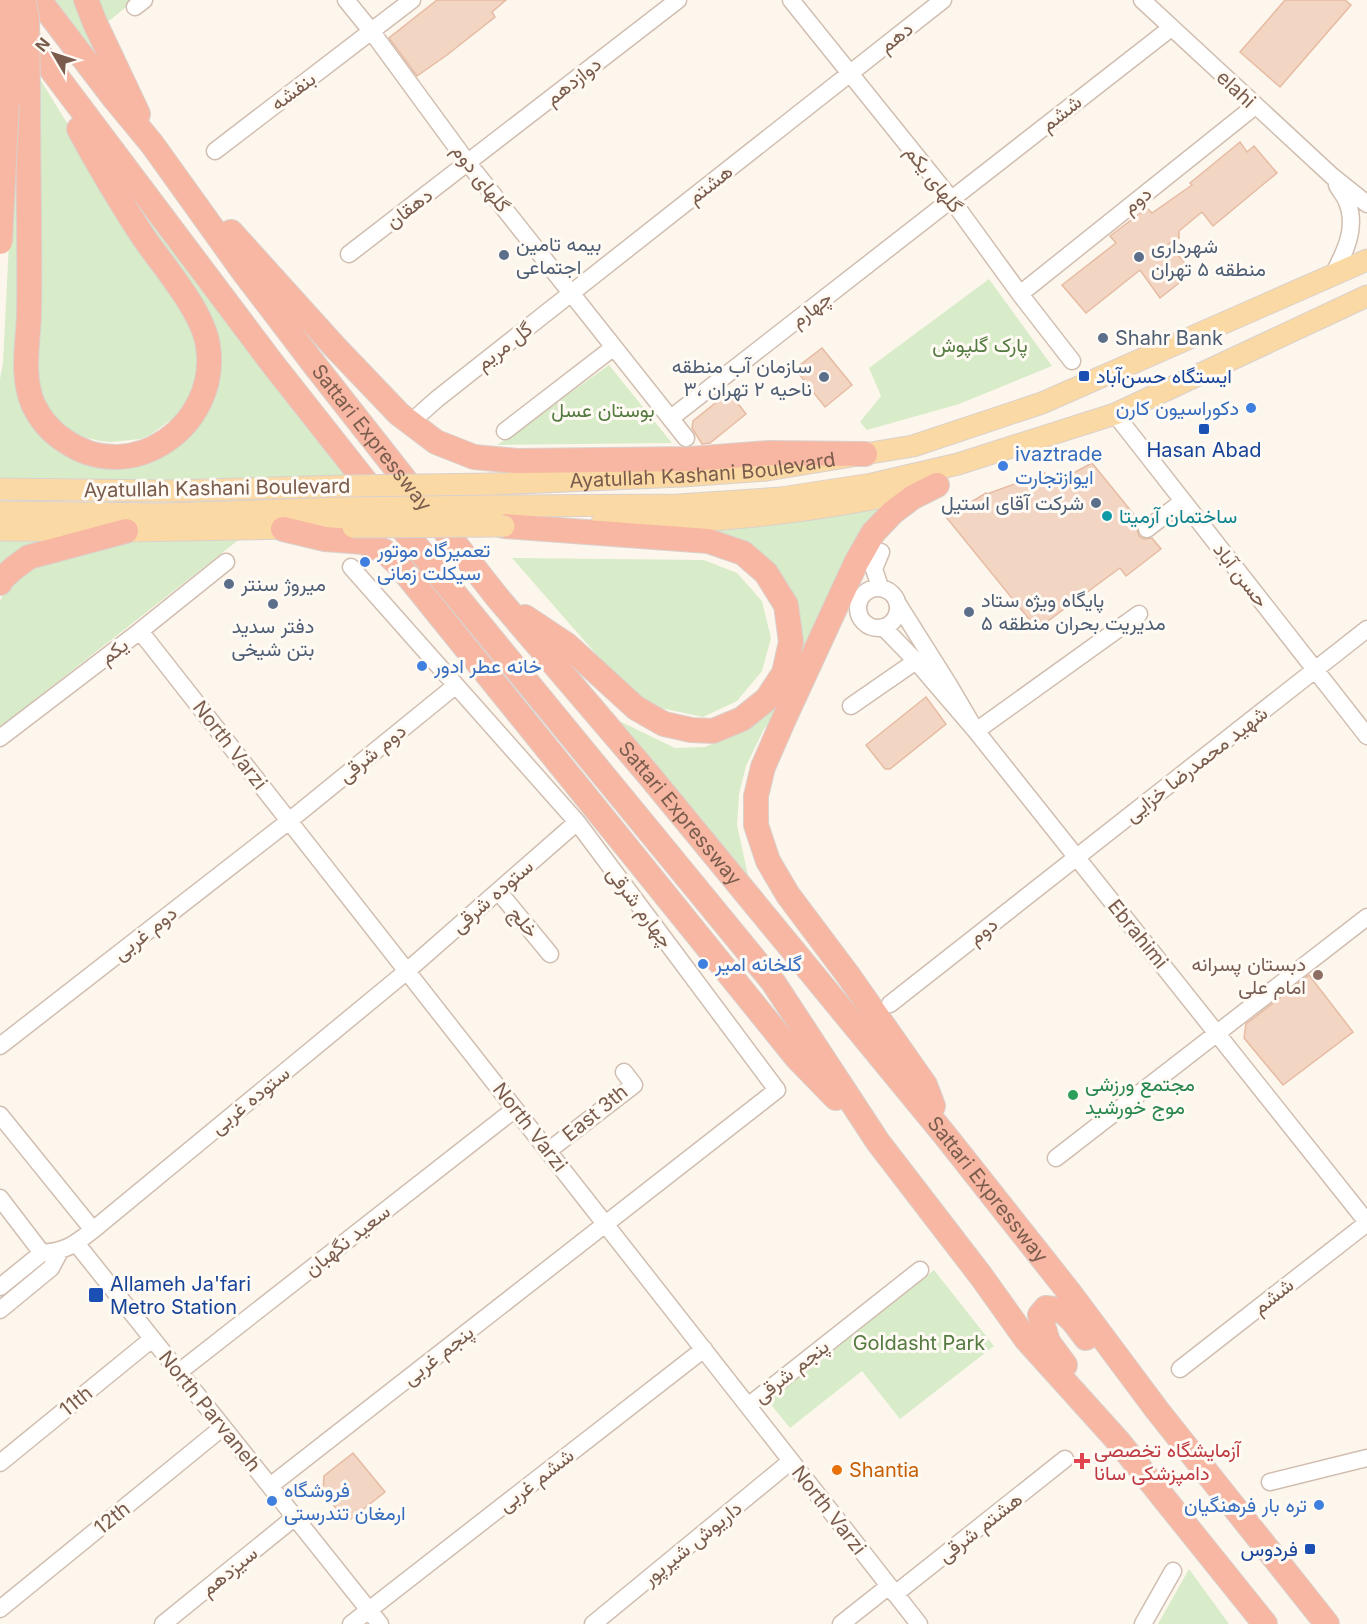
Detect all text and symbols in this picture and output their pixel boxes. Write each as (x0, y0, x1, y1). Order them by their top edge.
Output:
street label: دهم (874, 16, 918, 58)
north arrow (24, 24, 84, 84)
text: N (31, 34, 54, 56)
street label: دوازدهم (540, 52, 606, 111)
street label: elahi (1212, 65, 1260, 113)
street label: بنفشه (266, 66, 320, 116)
street label: ششم (1036, 90, 1087, 137)
street label: گلهای دوم (446, 139, 515, 218)
street label: گلهای یکم (899, 140, 968, 218)
street label: هشتم (683, 159, 738, 210)
street label: دوم (1118, 181, 1157, 220)
street label: دهقان (381, 183, 437, 233)
place label: بیمه تامین اجتماعی (516, 232, 602, 279)
place label: شهرداری منطقه ۵ تهران (1151, 234, 1266, 282)
marker: بیمه تامین اجتماعی (497, 248, 511, 262)
marker: شهرداری منطقه ۵ تهران (1132, 250, 1146, 264)
street label: چهارم (786, 285, 838, 334)
street label: گل مریم (471, 316, 538, 376)
place label: Shahr Bank (1115, 326, 1223, 350)
marker: Shahr Bank (1096, 331, 1110, 345)
park label: پارک گلپوش (932, 333, 1028, 359)
place label: سازمان آب منطقه ۳، ناحیه ۲ تهران (672, 354, 812, 402)
street label: Sattari Expressway (307, 360, 437, 516)
place label: ایستگاه حسن‌آباد (1096, 364, 1232, 388)
marker: ایستگاه حسن‌آباد (1077, 369, 1091, 383)
marker: سازمان آب منطقه ۳، ناحیه ۲ تهران (817, 370, 831, 384)
place label: دکوراسیون کارن (1116, 396, 1239, 421)
park label: بوستان عسل (551, 398, 655, 423)
marker: دکوراسیون کارن (1244, 401, 1258, 415)
marker: Hasan Abad (1197, 422, 1211, 436)
place label: Hasan Abad (1146, 438, 1262, 462)
place label: ivaztrade ایوازتجارت (1015, 442, 1102, 490)
street label: Ayatullah Kashani Boulevard (569, 447, 837, 493)
marker: ivaztrade ایوازتجارت (996, 459, 1010, 473)
street label: Ayatullah Kashani Boulevard (83, 474, 351, 502)
place label: شرکت آقای استیل (941, 491, 1084, 516)
marker: شرکت آقای استیل (1089, 496, 1103, 510)
place label: ساختمان آرمیتا (1119, 504, 1237, 529)
marker: ساختمان آرمیتا (1100, 509, 1114, 523)
place label: تعمیرگاه موتور سیکلت زمانی (376, 538, 490, 586)
street label: حسن آباد (1208, 538, 1274, 612)
marker: تعمیرگاه موتور سیکلت زمانی (358, 555, 372, 569)
place label: میروژ سنتر (240, 572, 326, 597)
marker: میروژ سنتر (222, 577, 236, 591)
place label: پایگاه ویژه ستاد مدیریت بحران منطقه ۵ (981, 588, 1166, 636)
marker: دفتر سدید بتن شیخی (266, 597, 280, 611)
marker: پایگاه ویژه ستاد مدیریت بحران منطقه ۵ (962, 605, 976, 619)
place label: دفتر سدید بتن شیخی (232, 614, 314, 661)
street label: یکم (95, 633, 133, 670)
place label: خانه عطر ادور (433, 654, 542, 679)
marker: خانه عطر ادور (415, 659, 429, 673)
street label: North Varzi (188, 696, 272, 794)
street label: شهید محمدرضا خزایی (1120, 701, 1273, 828)
street label: دوم شرقی (333, 718, 411, 788)
street label: Sattari Expressway (613, 736, 747, 890)
street label: ستوده شرقی (446, 854, 538, 939)
street label: چهارم شرقی (600, 862, 678, 954)
street label: Ebrahimi (1103, 895, 1173, 973)
street label: دوم غربی (108, 901, 182, 966)
street label: خلج (503, 901, 544, 944)
street label: دوم (964, 912, 1003, 951)
place label: گلخانه امیر (714, 952, 802, 977)
place label: دبستان پسرانه امام علی (1191, 952, 1306, 1000)
marker: گلخانه امیر (696, 957, 710, 971)
marker: دبستان پسرانه امام علی (1311, 968, 1325, 982)
street label: ستوده غربی (206, 1061, 295, 1140)
place label: مجتمع ورزشی موج خورشید (1085, 1072, 1195, 1121)
street label: North Varzi (488, 1078, 572, 1176)
street label: East 3th (558, 1080, 632, 1146)
marker: مجتمع ورزشی موج خورشید (1066, 1088, 1080, 1102)
street label: Sattari Expressway (922, 1111, 1053, 1268)
street label: سعید نگهبان (299, 1199, 395, 1282)
place label: Allameh Ja'fari Metro Station (110, 1272, 251, 1319)
street label: ششم (1248, 1273, 1299, 1320)
marker: Allameh Ja'fari Metro Station (87, 1286, 105, 1304)
street label: پنجم غربی (398, 1320, 479, 1392)
park label: Goldasht Park (853, 1331, 985, 1355)
street label: پنجم شرقی (748, 1334, 835, 1409)
street label: North Parvaneh (154, 1346, 266, 1476)
street label: 11th (55, 1381, 97, 1421)
place label: آزمایشگاه تخصصی دامپزشکی سانا (1094, 1438, 1242, 1487)
street label: ششم غربی (493, 1443, 579, 1518)
marker: آزمایشگاه تخصصی دامپزشکی سانا (1075, 1454, 1089, 1468)
place label: Shantia (849, 1458, 919, 1482)
street label: North Varzi (787, 1461, 871, 1559)
marker: Shantia (830, 1463, 844, 1477)
place label: فروشگاه ارمغان تندرستی (284, 1478, 406, 1526)
street label: هشتم شرقی (933, 1487, 1028, 1568)
place label: تره بار فرهنگیان (1184, 1493, 1307, 1518)
marker: فروشگاه ارمغان تندرستی (265, 1494, 279, 1508)
street label: 12th (89, 1496, 135, 1540)
street label: داریوش شیرپور (637, 1496, 748, 1593)
marker: تره بار فرهنگیان (1312, 1498, 1326, 1512)
place label: فردوس (1241, 1537, 1298, 1562)
street label: سیزدهم (196, 1541, 263, 1602)
marker: فردوس (1303, 1542, 1317, 1556)

